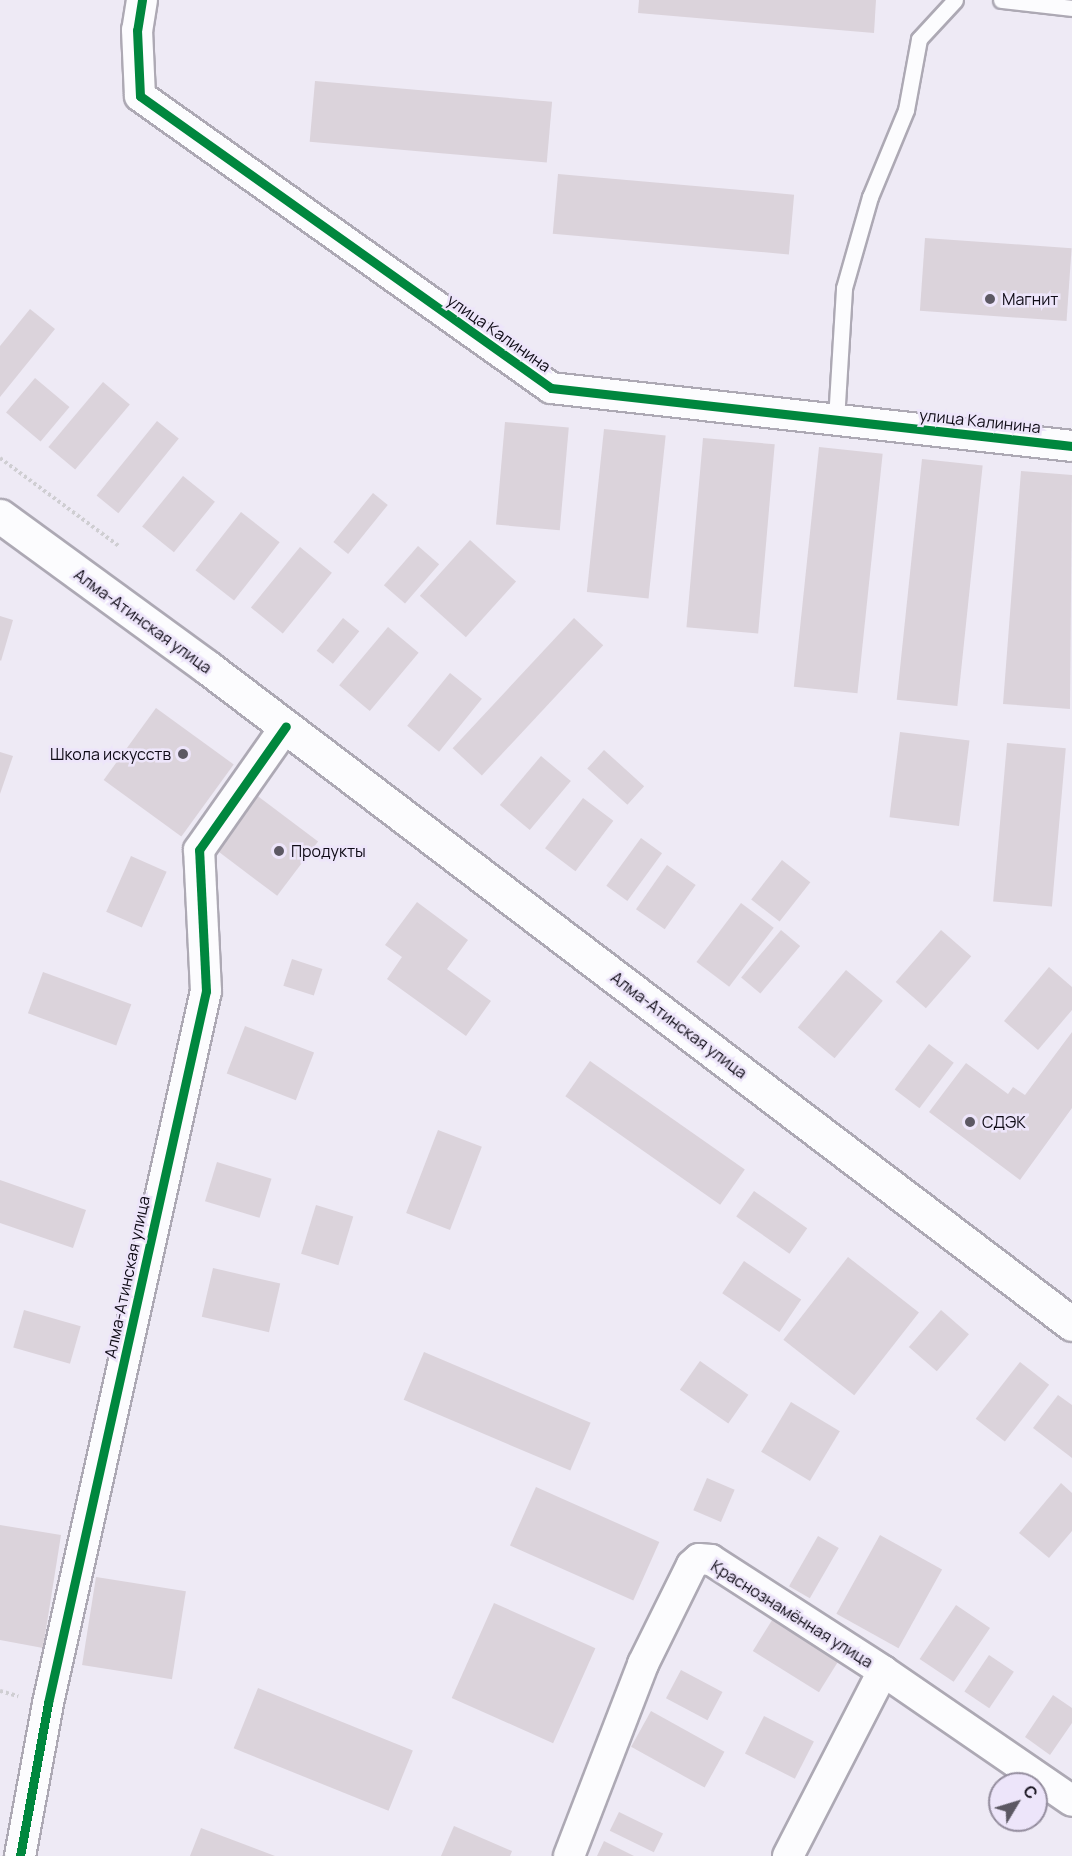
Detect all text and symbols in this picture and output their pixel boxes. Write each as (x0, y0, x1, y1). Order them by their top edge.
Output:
place label: Магнит (1002, 289, 1058, 309)
street label: улица Калинина (444, 290, 554, 376)
marker: Магнит (983, 292, 997, 306)
street label: улица Калинина (918, 405, 1042, 437)
street label: Алма-Атинская улица (70, 565, 216, 677)
place label: Школа искусств (50, 744, 171, 764)
marker: Школа искусств (176, 747, 190, 761)
place label: Продукты (291, 841, 366, 861)
marker: Продукты (272, 844, 286, 858)
street label: Алма-Атинская улица (607, 968, 751, 1082)
place label: СДЭК (982, 1112, 1026, 1132)
marker: СДЭК (963, 1115, 977, 1129)
street label: Алма-Атинская улица (100, 1194, 154, 1360)
street label: Краснознамённая улица (707, 1556, 877, 1672)
north arrow (988, 1772, 1048, 1832)
text: С (1018, 1781, 1043, 1804)

